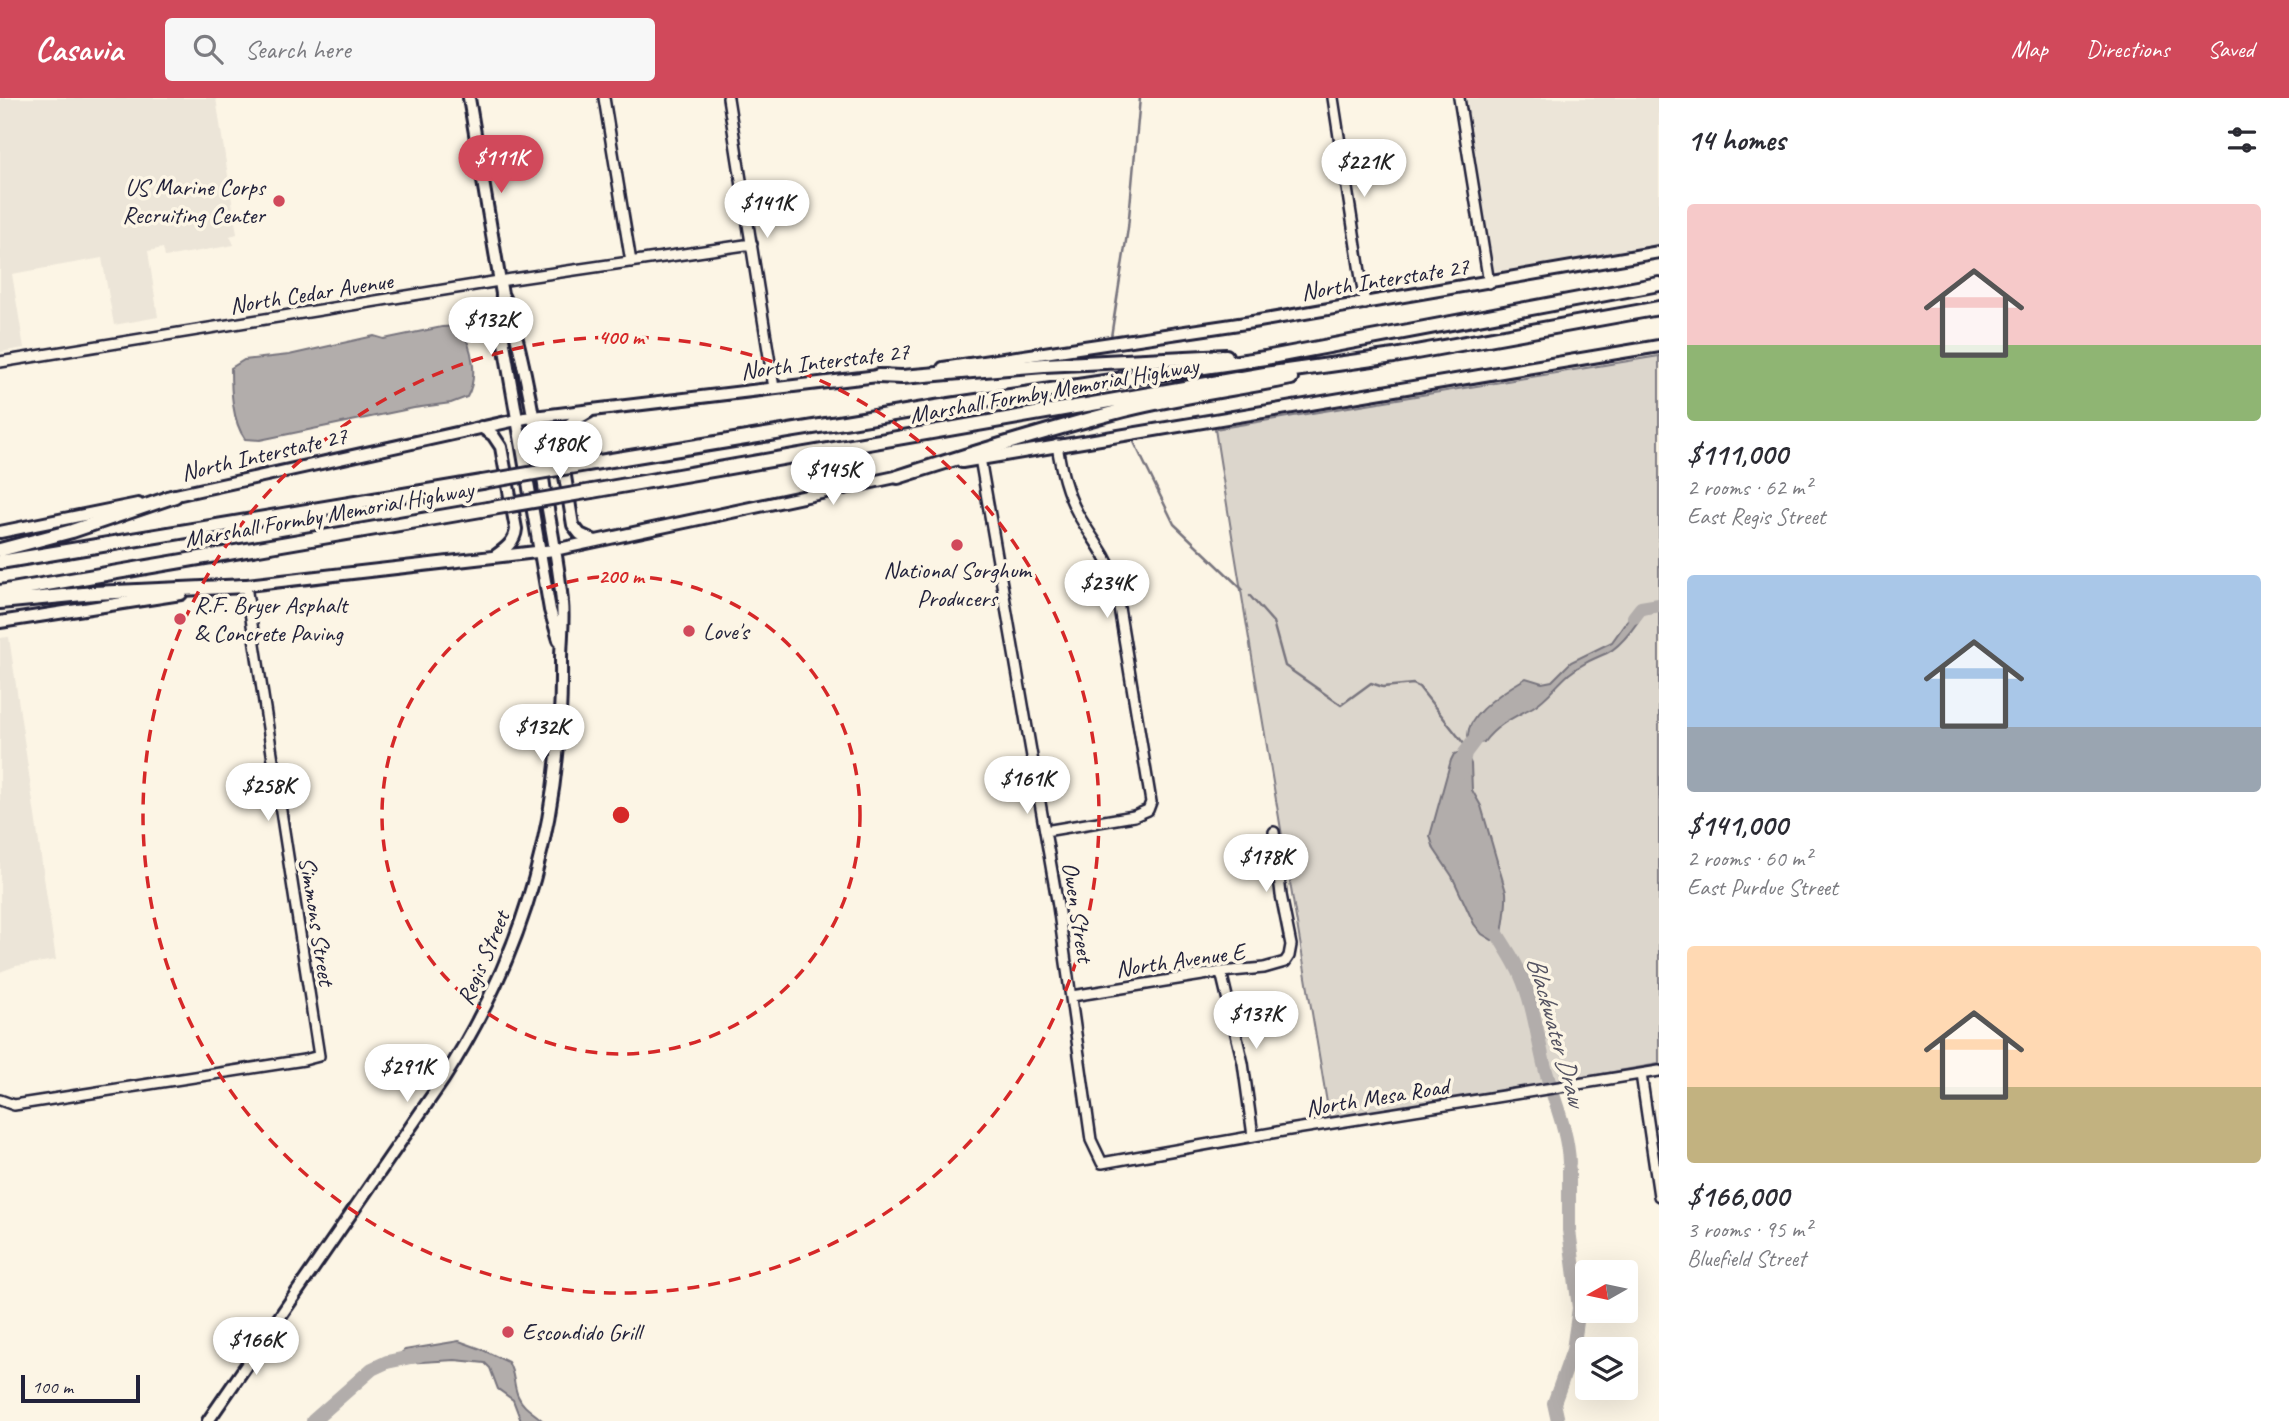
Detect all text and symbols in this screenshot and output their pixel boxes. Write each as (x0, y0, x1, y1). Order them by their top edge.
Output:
search box (165, 18, 655, 81)
text: Casavia (35, 28, 123, 70)
icon: search (189, 30, 227, 68)
text: Search here (245, 33, 351, 66)
text: Map (2011, 34, 2048, 64)
text: Directions (2086, 34, 2169, 64)
text: Saved (2207, 34, 2254, 64)
text: 14 homes (1687, 121, 1785, 159)
icon: filters (2223, 121, 2261, 159)
pin: $111K (452, 136, 550, 195)
pin: $221K (1315, 140, 1413, 199)
text: $111K (474, 143, 528, 172)
text: $221K (1337, 147, 1391, 176)
place label: US Marine Corps Recruiting Center (122, 172, 267, 230)
pin: $141K (718, 180, 816, 240)
text: $141K (740, 188, 794, 217)
marker: US Marine Corps Recruiting Center (271, 193, 287, 209)
icon: home (1911, 250, 2037, 376)
street label: North Interstate 27 (1299, 251, 1472, 307)
street label: North Cedar Avenue (227, 265, 397, 321)
pin: $132K (442, 298, 540, 357)
text: $132K (464, 305, 518, 334)
text: 400 m (598, 324, 646, 350)
street label: North Interstate 27 (739, 336, 912, 386)
street label: Marshall Formby Memorial Highway (907, 350, 1202, 430)
street label: North Interstate 27 (178, 420, 351, 488)
pin: $180K (511, 422, 609, 481)
text: $180K (533, 429, 587, 458)
text: $111,000 (1687, 435, 1787, 473)
pin: $145K (784, 448, 882, 507)
text: $145K (807, 455, 859, 484)
text: 2 rooms · 62 m² (1687, 473, 1811, 502)
street label: Marshall Formby Memorial Highway (182, 474, 477, 554)
text: East Regis Street (1687, 502, 1825, 531)
marker: National Sorghum Producers (949, 537, 965, 553)
place label: National Sorghum Producers (883, 555, 1033, 613)
pin: $234K (1058, 560, 1156, 620)
text: 200 m (598, 563, 646, 589)
text: $234K (1080, 568, 1134, 597)
place label: R.F. Bryer Asphalt & Concrete Paving (194, 590, 349, 648)
marker: R.F. Bryer Asphalt & Concrete Paving (172, 611, 188, 627)
place label: Love's (703, 616, 751, 646)
icon: home (1911, 621, 2037, 747)
marker: Love's (681, 623, 697, 639)
pin: $132K (493, 704, 591, 764)
text: $132K (515, 712, 569, 741)
pin: $161K (978, 756, 1076, 816)
pin: $258K (219, 764, 317, 823)
text: $161K (1000, 764, 1054, 793)
text: $258K (242, 771, 294, 800)
centre of rings (609, 803, 633, 827)
text: $141,000 (1687, 806, 1787, 844)
pin: $178K (1217, 834, 1315, 894)
text: $178K (1240, 842, 1293, 871)
text: 2 rooms · 60 m² (1687, 844, 1811, 873)
street label: Simmons Street (292, 855, 342, 989)
street label: Owen Street (1055, 860, 1101, 966)
text: East Purdue Street (1687, 873, 1838, 902)
street label: Regis Street (450, 905, 517, 1010)
street label: North Avenue E (1114, 936, 1250, 984)
water label: Blackwater Draw (1519, 953, 1595, 1114)
pin: $137K (1207, 992, 1305, 1051)
icon: home (1911, 992, 2037, 1118)
text: $137K (1230, 999, 1283, 1028)
pin: $291K (358, 1044, 456, 1104)
text: $291K (381, 1052, 433, 1081)
street label: North Mesa Road (1303, 1070, 1454, 1123)
text: $166,000 (1687, 1177, 1789, 1215)
text: 3 rooms · 95 m² (1687, 1215, 1811, 1244)
text: Bluefield Street (1687, 1244, 1806, 1273)
north arrow (1575, 1260, 1638, 1323)
map controls (1575, 1260, 1638, 1400)
place label: Escondido Grill (522, 1317, 645, 1347)
pin: $166K (207, 1318, 305, 1377)
marker: Escondido Grill (500, 1324, 516, 1340)
text: $166K (229, 1325, 283, 1354)
button: layers (1575, 1337, 1638, 1400)
scale bar (21, 1372, 140, 1404)
text: 100 m (32, 1375, 73, 1399)

